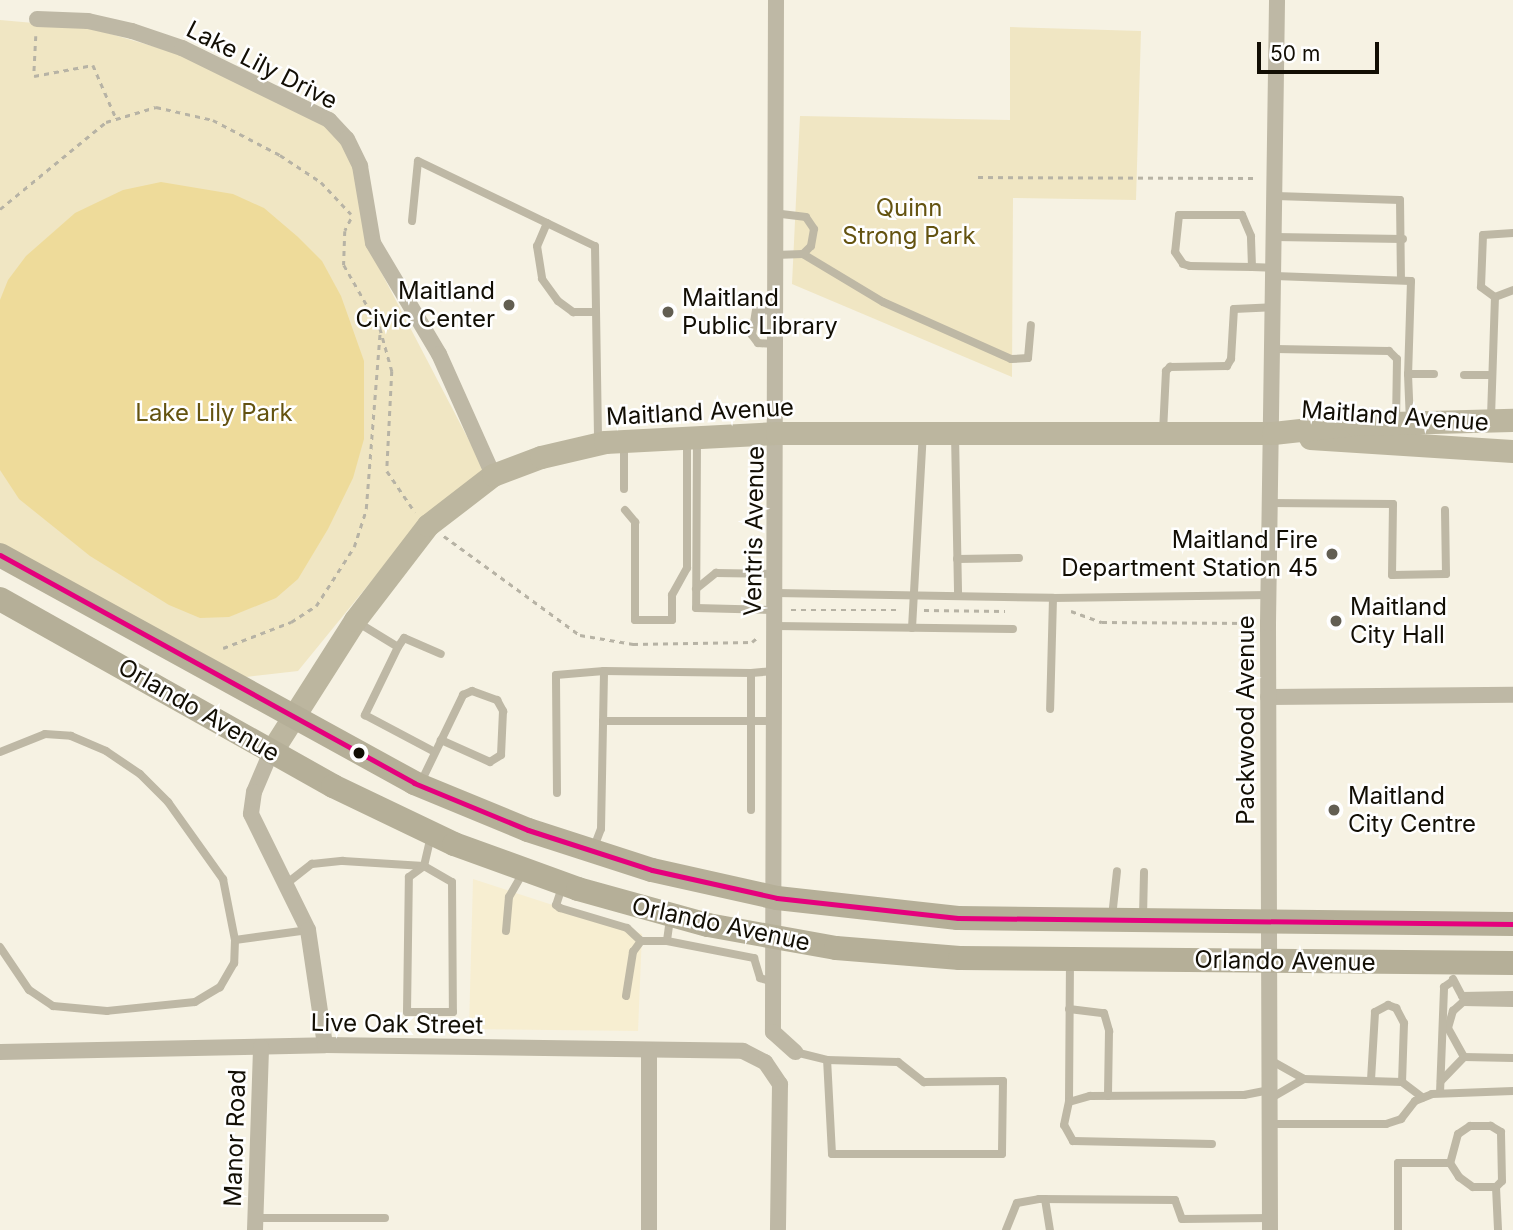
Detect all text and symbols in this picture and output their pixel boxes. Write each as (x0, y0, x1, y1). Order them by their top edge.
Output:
street label: Lake Lily Drive (182, 15, 342, 115)
scale bar (1261, 28, 1384, 72)
text: 50 m (1270, 41, 1320, 66)
park label: Quinn Strong Park (842, 194, 976, 250)
place label: Maitland Civic Center (356, 277, 495, 333)
place label: Maitland Public Library (682, 284, 838, 340)
marker: Maitland Civic Center (501, 297, 517, 313)
marker: Maitland Public Library (660, 304, 676, 320)
street label: Maitland Avenue (605, 393, 795, 431)
street label: Maitland Avenue (1300, 395, 1490, 437)
park label: Lake Lily Park (135, 399, 293, 427)
street label: Ventris Avenue (738, 446, 770, 616)
place label: Maitland Fire Department Station 45 (1061, 526, 1318, 582)
marker: Maitland Fire Department Station 45 (1324, 546, 1340, 562)
place label: Maitland City Hall (1350, 593, 1447, 649)
marker: Maitland City Hall (1328, 613, 1344, 629)
street label: Packwood Avenue (1232, 615, 1260, 825)
street label: Orlando Avenue (113, 652, 285, 768)
unlabelled marker (352, 746, 366, 760)
place label: Maitland City Centre (1348, 782, 1476, 838)
marker: Maitland City Centre (1326, 802, 1342, 818)
street label: Orlando Avenue (629, 891, 813, 957)
street label: Orlando Avenue (1194, 945, 1376, 977)
street label: Live Oak Street (310, 1008, 484, 1040)
street label: Manor Road (218, 1069, 252, 1207)

